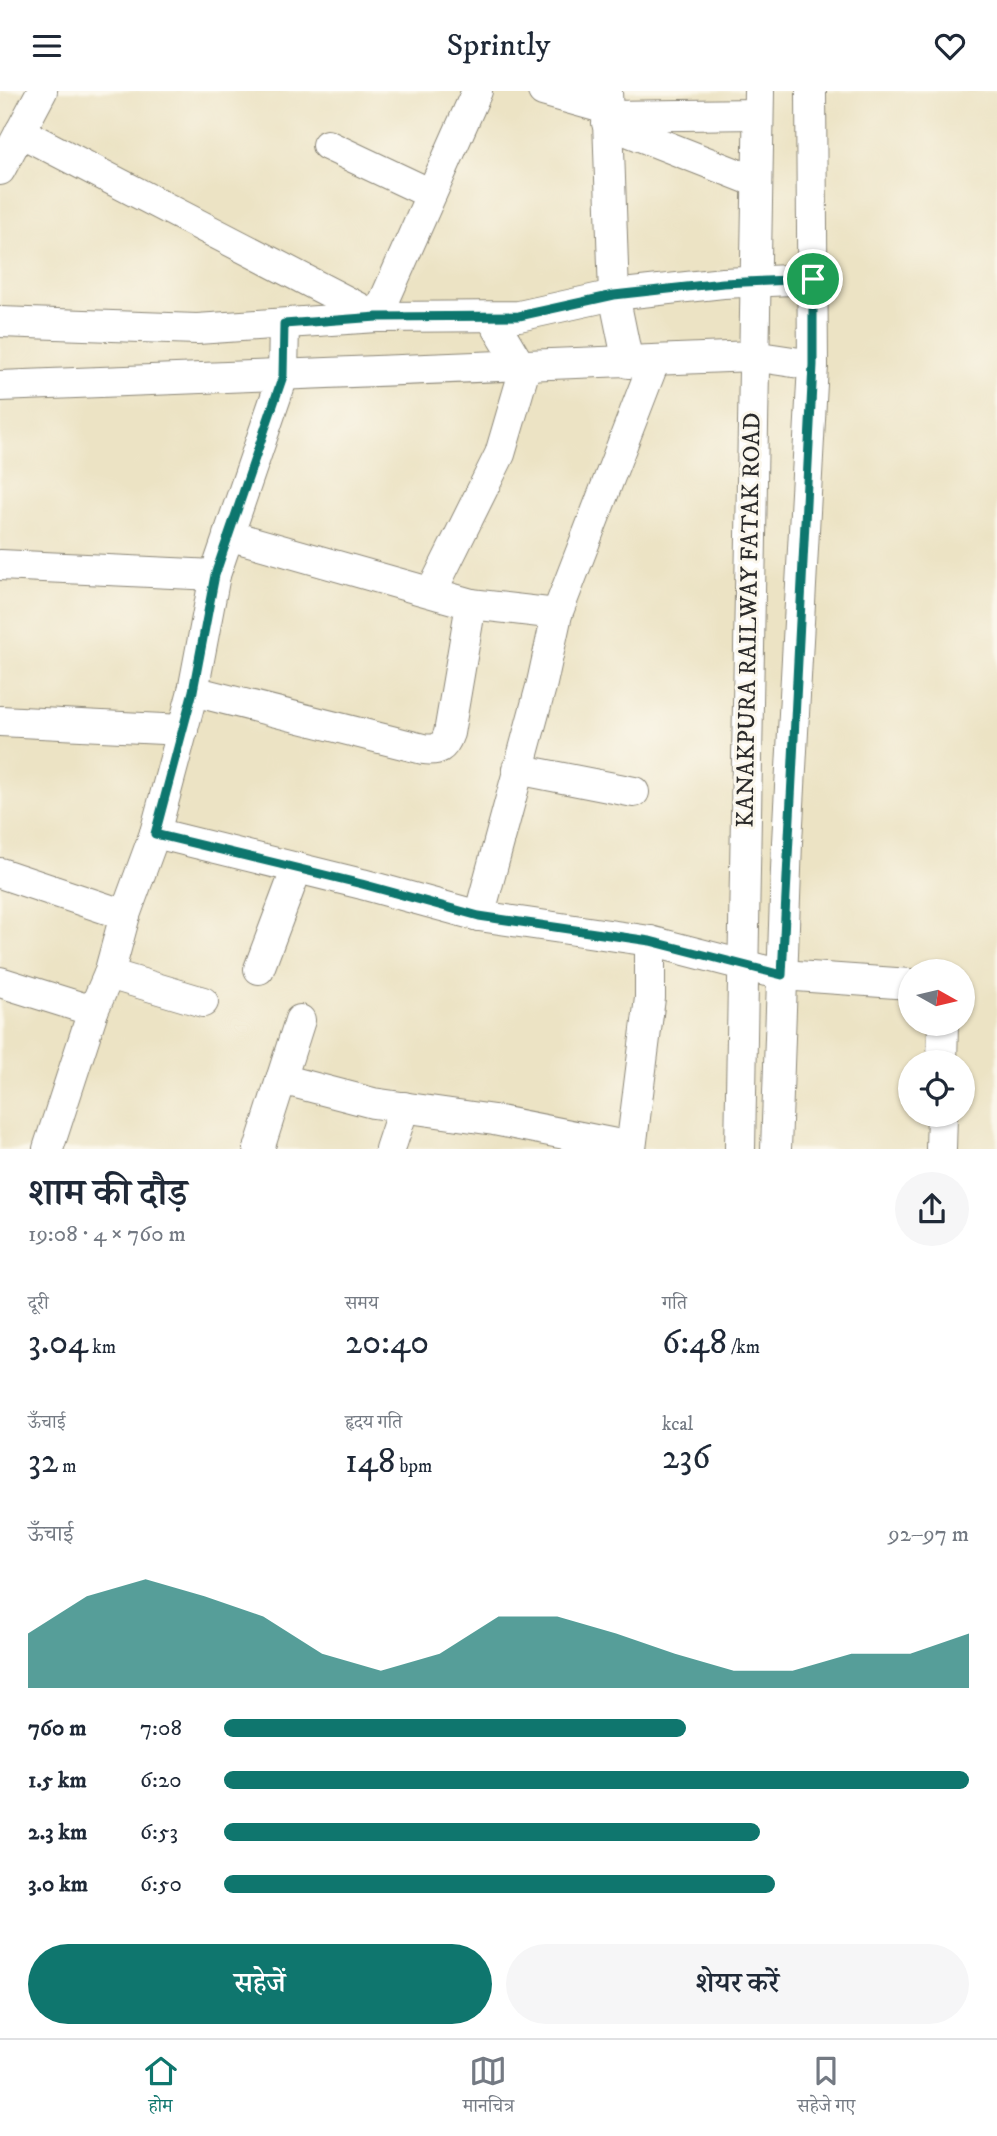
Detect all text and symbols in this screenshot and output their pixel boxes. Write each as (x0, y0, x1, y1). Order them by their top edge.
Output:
text: Sprintly (446, 26, 551, 66)
icon: menu (28, 27, 66, 65)
icon: heart (931, 27, 969, 65)
pin (783, 249, 843, 309)
icon: arrive (794, 260, 832, 298)
street label: KANAKPURA RAILWAY FATAK ROAD (730, 412, 768, 828)
north arrow (898, 959, 975, 1036)
map controls (898, 959, 975, 1127)
button: locate (898, 1050, 975, 1127)
text: शाम की दौड़ (28, 1170, 187, 1218)
button: share (895, 1172, 969, 1246)
text: 19:08 · 4 × 760 m (28, 1220, 186, 1249)
text: दूरी (28, 1292, 49, 1315)
text: समय (345, 1292, 378, 1315)
text: गति (662, 1292, 687, 1315)
text: 3.04 (28, 1321, 88, 1365)
text: 20:40 (345, 1321, 429, 1365)
text: 6:48 (662, 1321, 727, 1365)
text: km (88, 1336, 116, 1359)
text: /km (727, 1336, 760, 1359)
text: ऊँचाई (28, 1411, 65, 1434)
text: हृदय गति (345, 1411, 402, 1434)
text: kcal (662, 1413, 693, 1436)
text: 236 (662, 1436, 710, 1480)
text: 32 (28, 1440, 58, 1484)
text: 148 (345, 1440, 396, 1484)
text: m (58, 1455, 77, 1478)
text: bpm (396, 1455, 432, 1478)
text: ऊँचाई (28, 1520, 73, 1549)
text: 92–97 m (888, 1520, 969, 1549)
text: 760 m (28, 1714, 87, 1743)
text: 7:08 (140, 1714, 182, 1743)
text: 1.5 km (28, 1766, 87, 1795)
text: 6:20 (140, 1766, 182, 1795)
text: 2.3 km (28, 1818, 87, 1847)
text: 6:53 (140, 1818, 178, 1847)
text: 3.0 km (28, 1870, 88, 1899)
text: 6:50 (140, 1870, 182, 1899)
button: सहेजें (28, 1944, 492, 2024)
button: शेयर करें (506, 1944, 969, 2024)
tab: होम (142, 2052, 180, 2124)
tab: मानचित्र (463, 2052, 514, 2124)
tab: सहेजे गए (797, 2052, 855, 2124)

